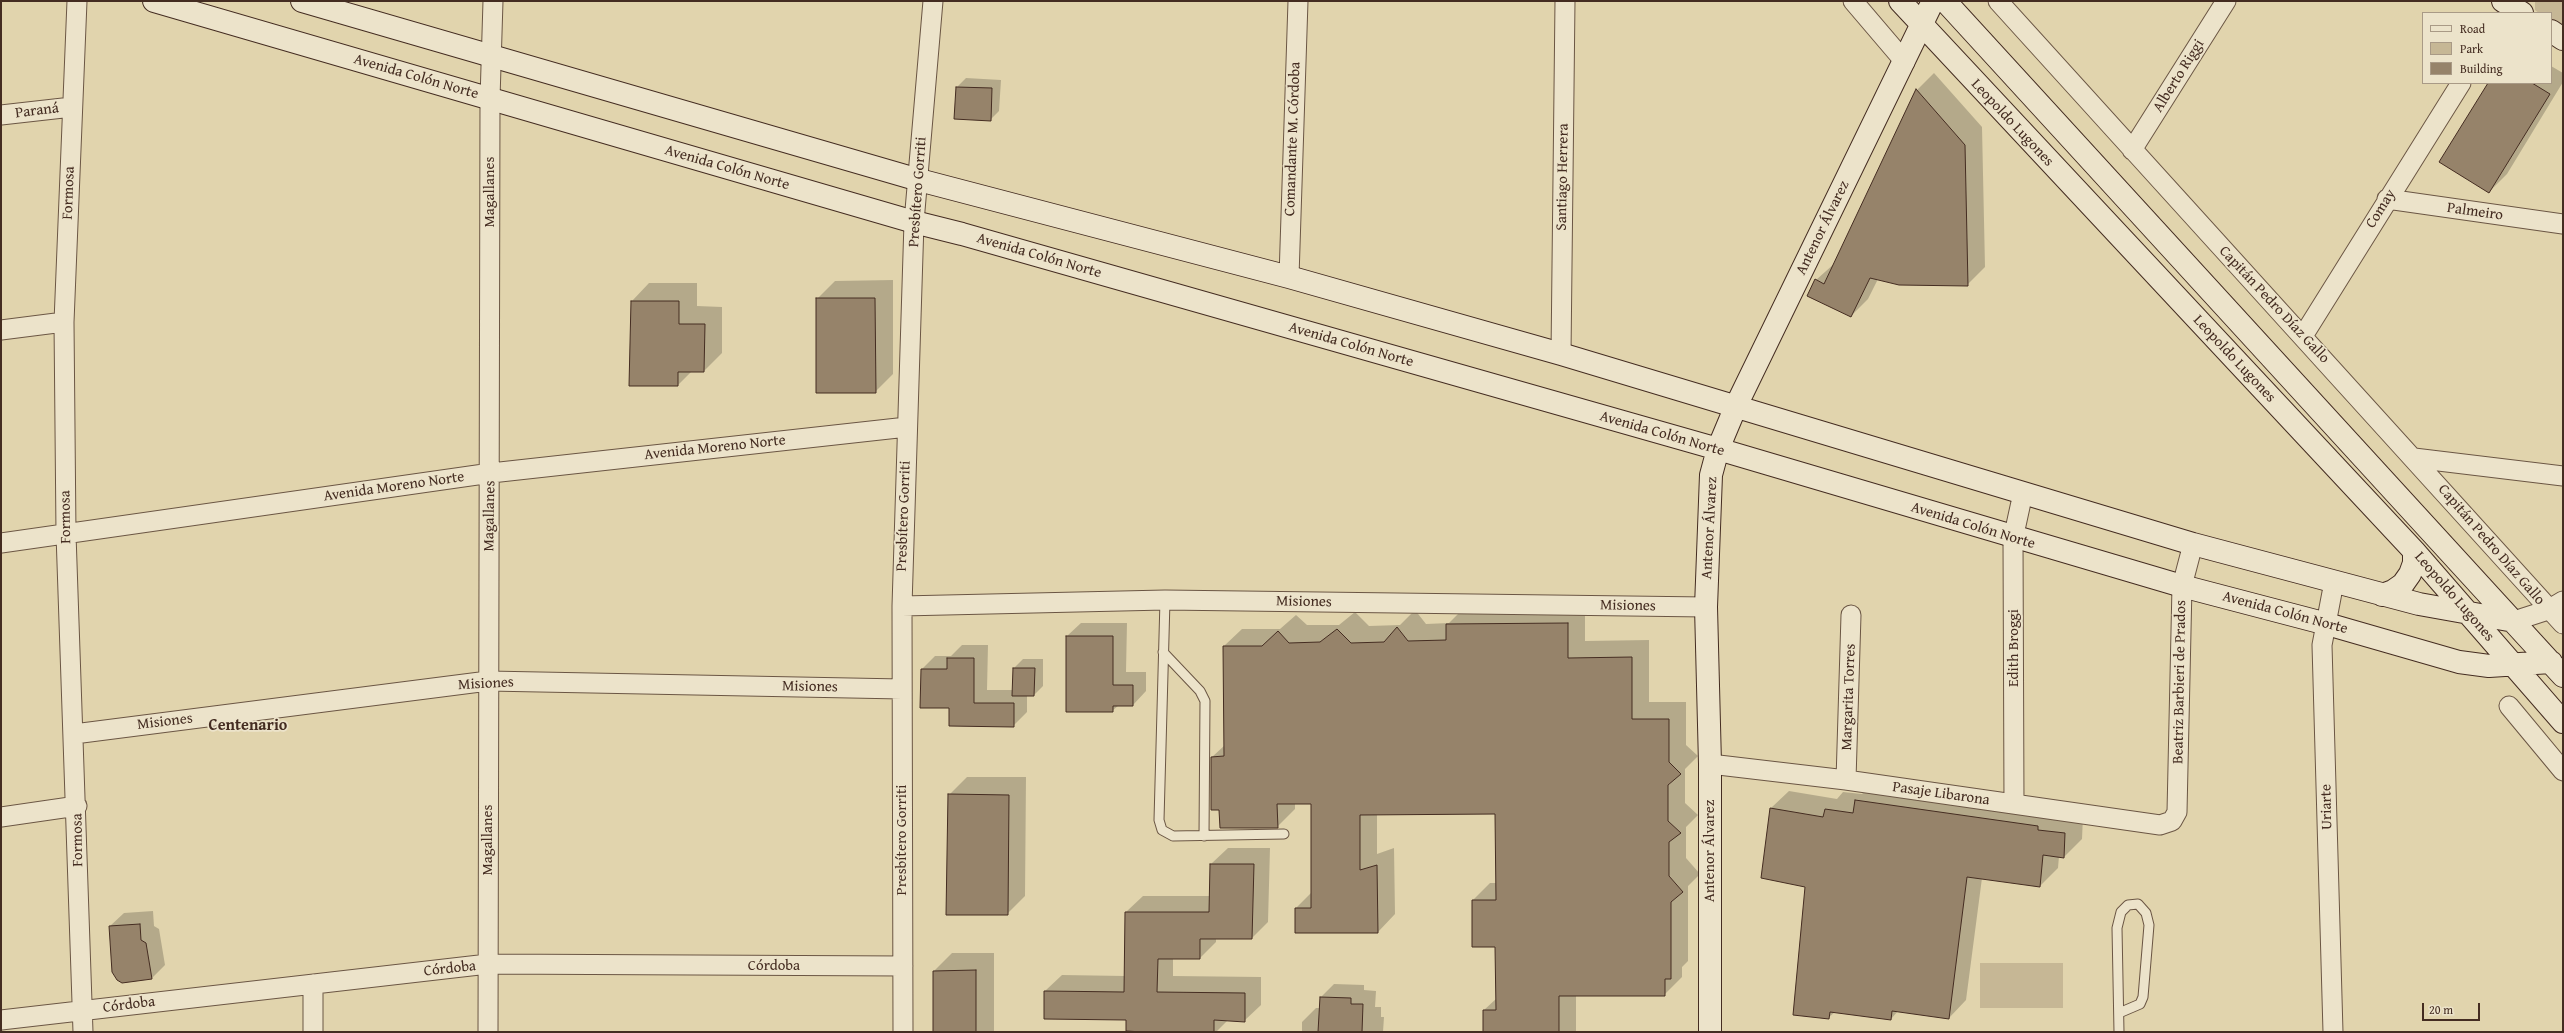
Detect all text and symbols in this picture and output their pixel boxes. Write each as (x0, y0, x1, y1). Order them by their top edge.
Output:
legend (2422, 12, 2552, 84)
text: Road (2460, 20, 2485, 37)
street label: Alberto Riggi (2150, 36, 2208, 116)
text: Park (2460, 40, 2483, 57)
street label: Avenida Colón Norte (352, 51, 480, 103)
text: Building (2460, 60, 2503, 77)
street label: Comandante M. Córdoba (1281, 62, 1305, 216)
street label: Leopoldo Lugones (1967, 76, 2057, 170)
street label: Paraná (14, 99, 60, 123)
street label: Santiago Herrera (1553, 123, 1573, 231)
street label: Presbítero Gorriti (905, 136, 931, 248)
street label: Avenida Colón Norte (663, 142, 791, 194)
street label: Magallanes (481, 157, 499, 227)
street label: Formosa (59, 166, 79, 220)
street label: Antenor Álvarez (1792, 178, 1854, 278)
street label: Comay (2362, 186, 2400, 232)
street label: Palmeiro (2446, 199, 2504, 225)
street label: Avenida Colón Norte (975, 230, 1103, 282)
street label: Capitán Pedro Díaz Gallo (2215, 243, 2333, 367)
street label: Leopoldo Lugones (2189, 312, 2279, 406)
street label: Avenida Colón Norte (1287, 319, 1415, 371)
street label: Avenida Colón Norte (1598, 408, 1726, 460)
street label: Avenida Moreno Norte (644, 432, 786, 464)
street label: Presbítero Gorriti (893, 460, 915, 572)
street label: Avenida Moreno Norte (323, 468, 465, 506)
street label: Antenor Álvarez (1698, 476, 1722, 580)
street label: Magallanes (480, 480, 500, 552)
street label: Capitán Pedro Díaz Gallo (2434, 481, 2548, 609)
street label: Formosa (57, 490, 75, 544)
street label: Avenida Colón Norte (1909, 499, 2037, 553)
street label: Leopoldo Lugones (2410, 548, 2498, 646)
street label: Avenida Colón Norte (2220, 588, 2350, 638)
street label: Misiones (1276, 593, 1332, 611)
street label: Misiones (1600, 597, 1656, 615)
street label: Beatriz Barbieri de Prados (2170, 600, 2190, 764)
street label: Edith Broggi (2005, 609, 2023, 687)
street label: Margarita Torres (1838, 643, 1860, 751)
street label: Misiones (458, 674, 514, 694)
street label: Misiones (782, 678, 838, 696)
street label: Misiones (136, 710, 194, 734)
district label: Centenario (209, 716, 287, 736)
street label: Pasaje Libarona (1891, 778, 1991, 810)
street label: Uriarte (2318, 784, 2336, 830)
street label: Presbítero Gorriti (893, 785, 911, 895)
street label: Antenor Álvarez (1701, 800, 1719, 902)
street label: Magallanes (479, 805, 497, 875)
street label: Formosa (69, 813, 87, 867)
street label: Córdoba (423, 957, 477, 981)
street label: Córdoba (748, 957, 800, 975)
street label: Córdoba (102, 993, 156, 1017)
scale bar (2424, 995, 2482, 1021)
text: 20 m (2429, 1001, 2453, 1018)

